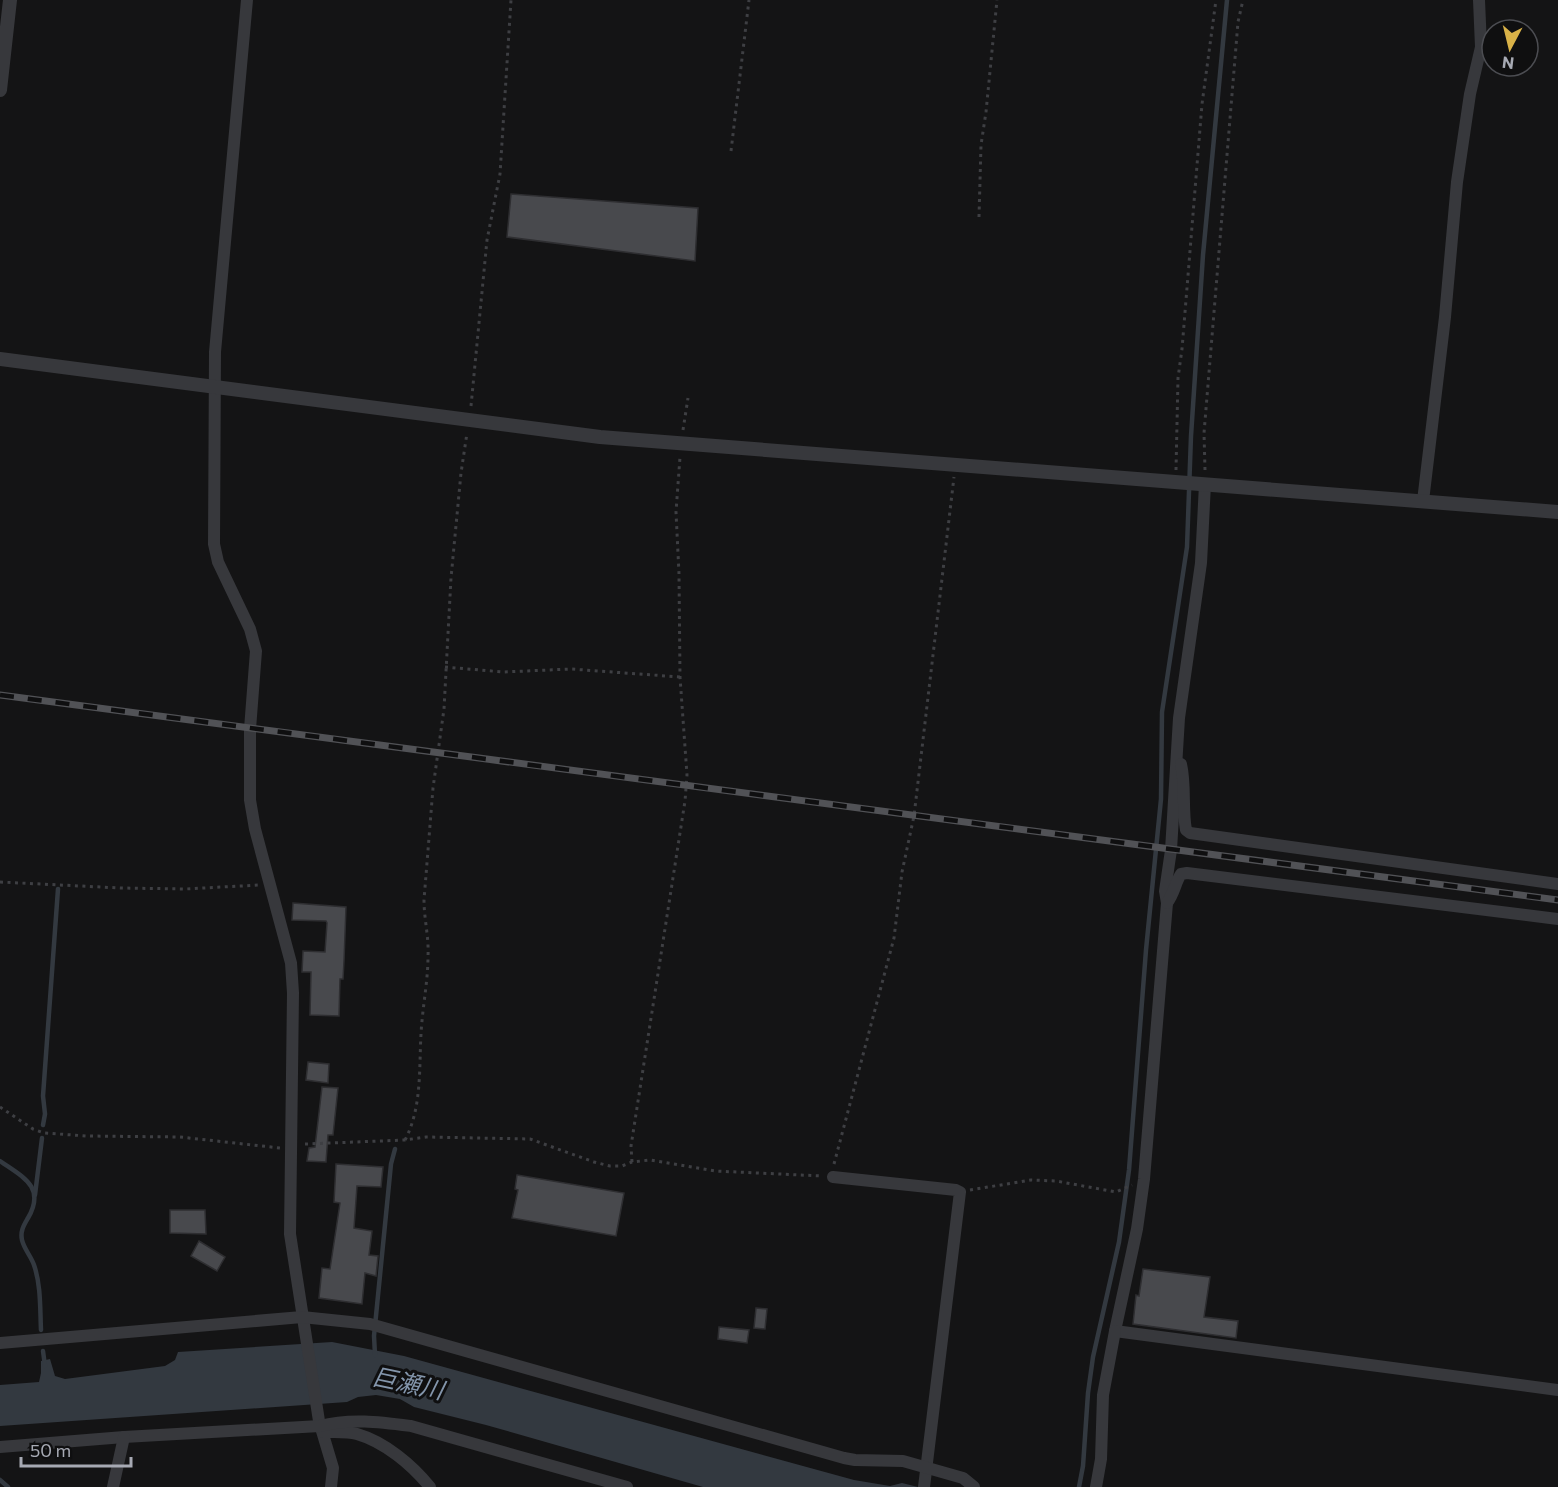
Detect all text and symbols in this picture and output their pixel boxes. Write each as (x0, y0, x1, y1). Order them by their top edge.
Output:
north arrow (1480, 18, 1540, 78)
text: N (1501, 53, 1515, 74)
water label: 巨瀬川 (370, 1361, 449, 1405)
scale bar (21, 1430, 130, 1468)
text: 50 m (30, 1439, 71, 1461)

